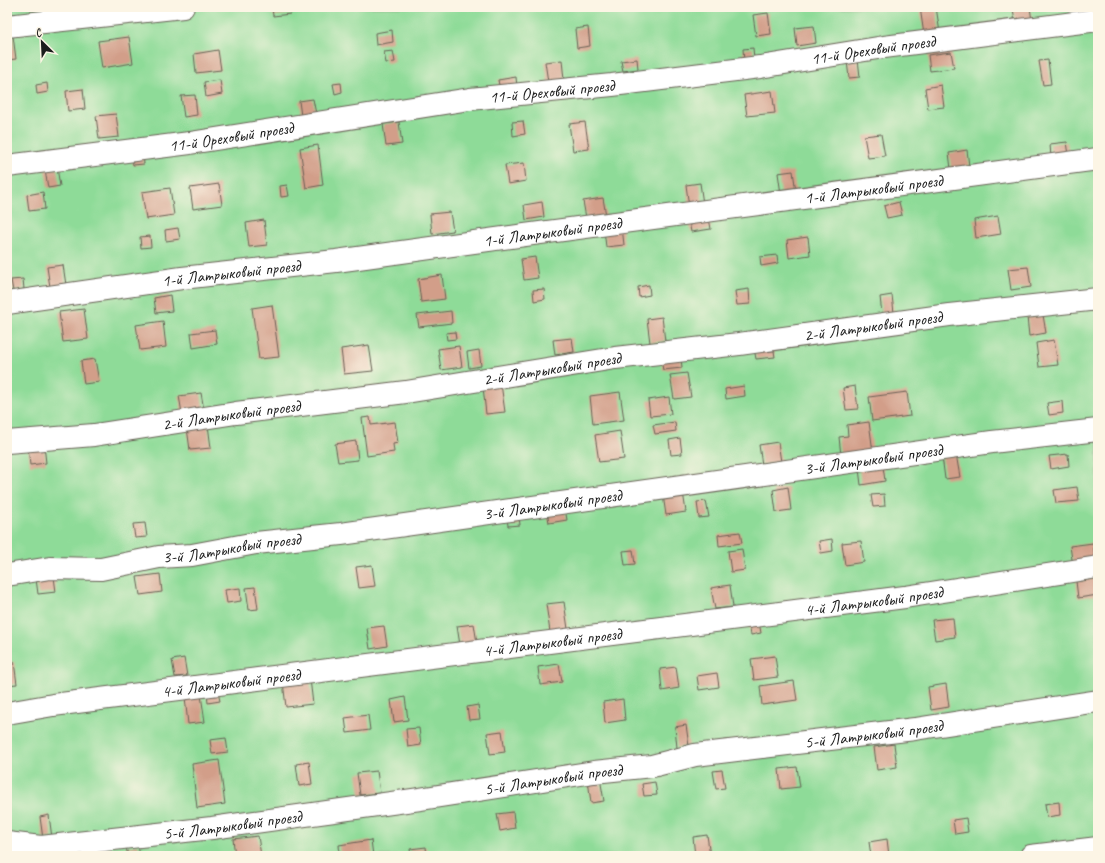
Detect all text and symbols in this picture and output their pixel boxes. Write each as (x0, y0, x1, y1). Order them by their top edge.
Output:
north arrow (22, 22, 62, 62)
text: С (33, 25, 45, 40)
street label: 11-й Ореховый проезд (809, 30, 938, 70)
street label: 11-й Ореховый проезд (488, 75, 617, 108)
street label: 11-й Ореховый проезд (168, 117, 297, 157)
street label: 1-й Латрыковый проезд (803, 169, 946, 209)
street label: 1-й Латрыковый проезд (482, 212, 625, 252)
street label: 1-й Латрыковый проезд (160, 255, 303, 292)
street label: 2-й Латрыковый проезд (803, 306, 945, 346)
street label: 2-й Латрыковый проезд (482, 347, 624, 390)
street label: 2-й Латрыковый проезд (161, 395, 303, 435)
street label: 3-й Латрыковый проезд (803, 439, 946, 479)
street label: 3-й Латрыковый проезд (482, 484, 625, 525)
street label: 3-й Латрыковый проезд (162, 528, 303, 568)
street label: 4-й Латрыковый проезд (804, 581, 946, 621)
street label: 4-й Латрыковый проезд (482, 623, 625, 661)
street label: 4-й Латрыковый проезд (161, 664, 303, 702)
street label: 5-й Латрыковый проезд (803, 715, 946, 753)
street label: 5-й Латрыковый проезд (483, 759, 625, 800)
street label: 5-й Латрыковый проезд (162, 805, 305, 844)

